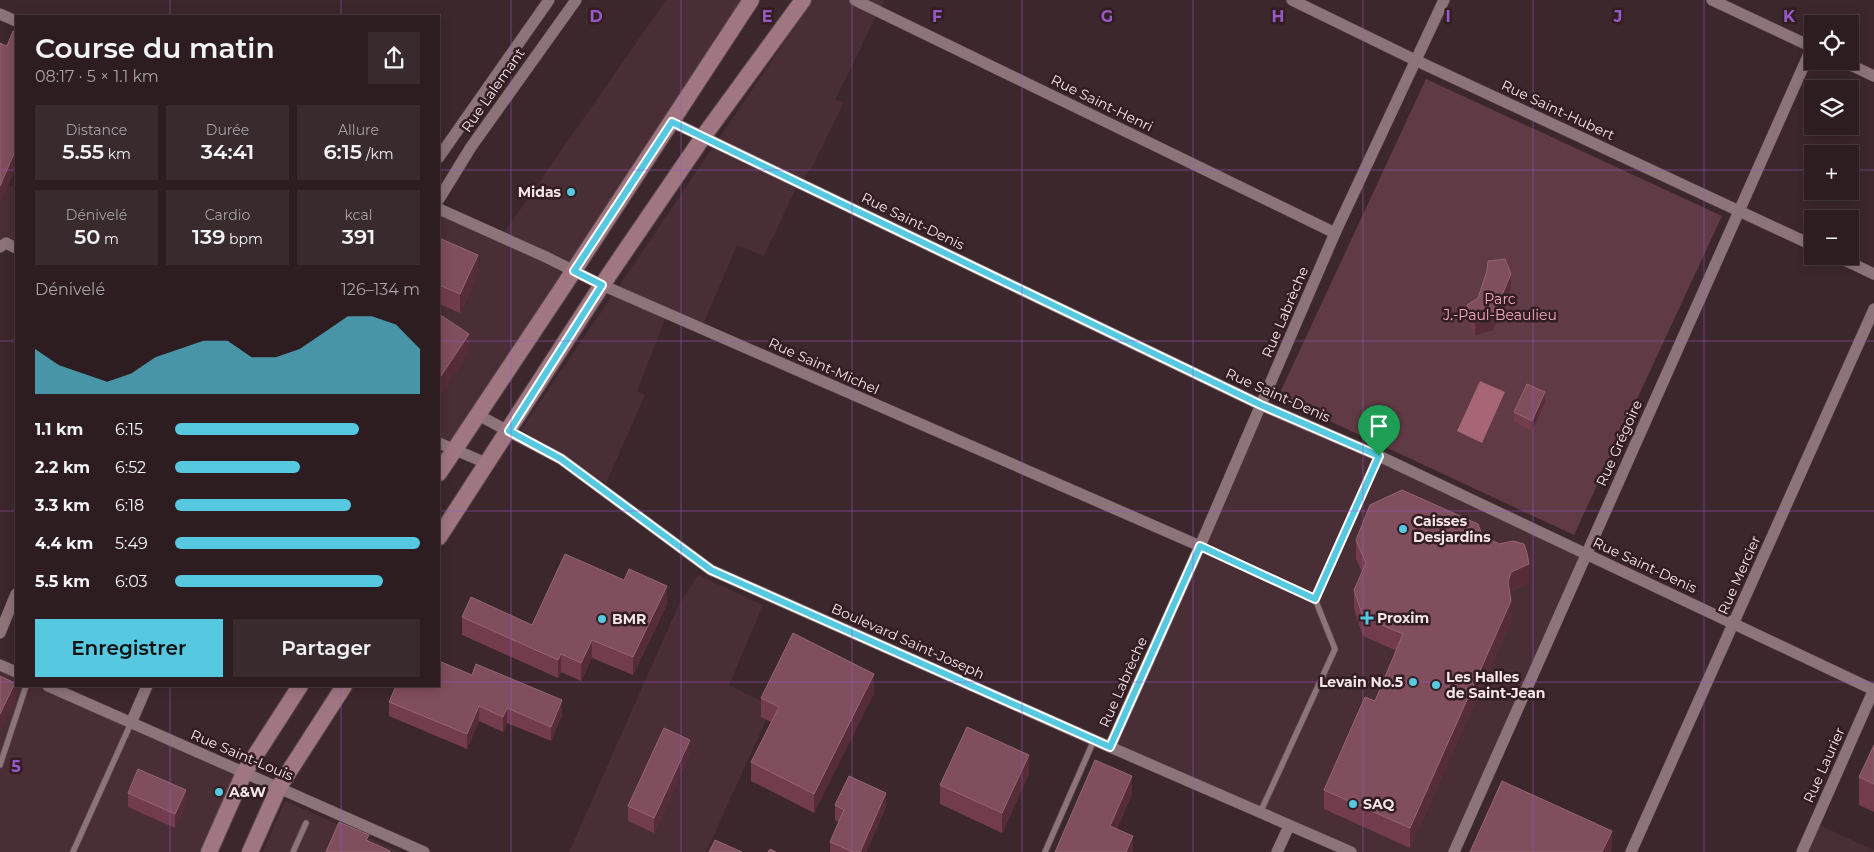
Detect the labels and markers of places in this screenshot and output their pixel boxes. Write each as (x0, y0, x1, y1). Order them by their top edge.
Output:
place label: Midas (518, 183, 562, 201)
marker: Midas (565, 186, 577, 198)
pin (1358, 405, 1400, 456)
place label: Caisses Desjardins (1413, 512, 1491, 546)
marker: Caisses Desjardins (1397, 523, 1409, 535)
place label: Proxim (1377, 609, 1429, 627)
place label: BMR (612, 610, 646, 628)
marker: Proxim (1361, 612, 1373, 624)
marker: BMR (596, 613, 608, 625)
place label: Les Halles de Saint-Jean (1446, 668, 1546, 702)
place label: Levain No.5 (1319, 673, 1403, 691)
marker: Levain No.5 (1407, 676, 1419, 688)
marker: Les Halles de Saint-Jean (1430, 679, 1442, 691)
place label: A&W (228, 783, 266, 801)
marker: A&W (213, 786, 225, 798)
place label: SAQ (1363, 795, 1395, 813)
marker: SAQ (1347, 798, 1359, 810)

